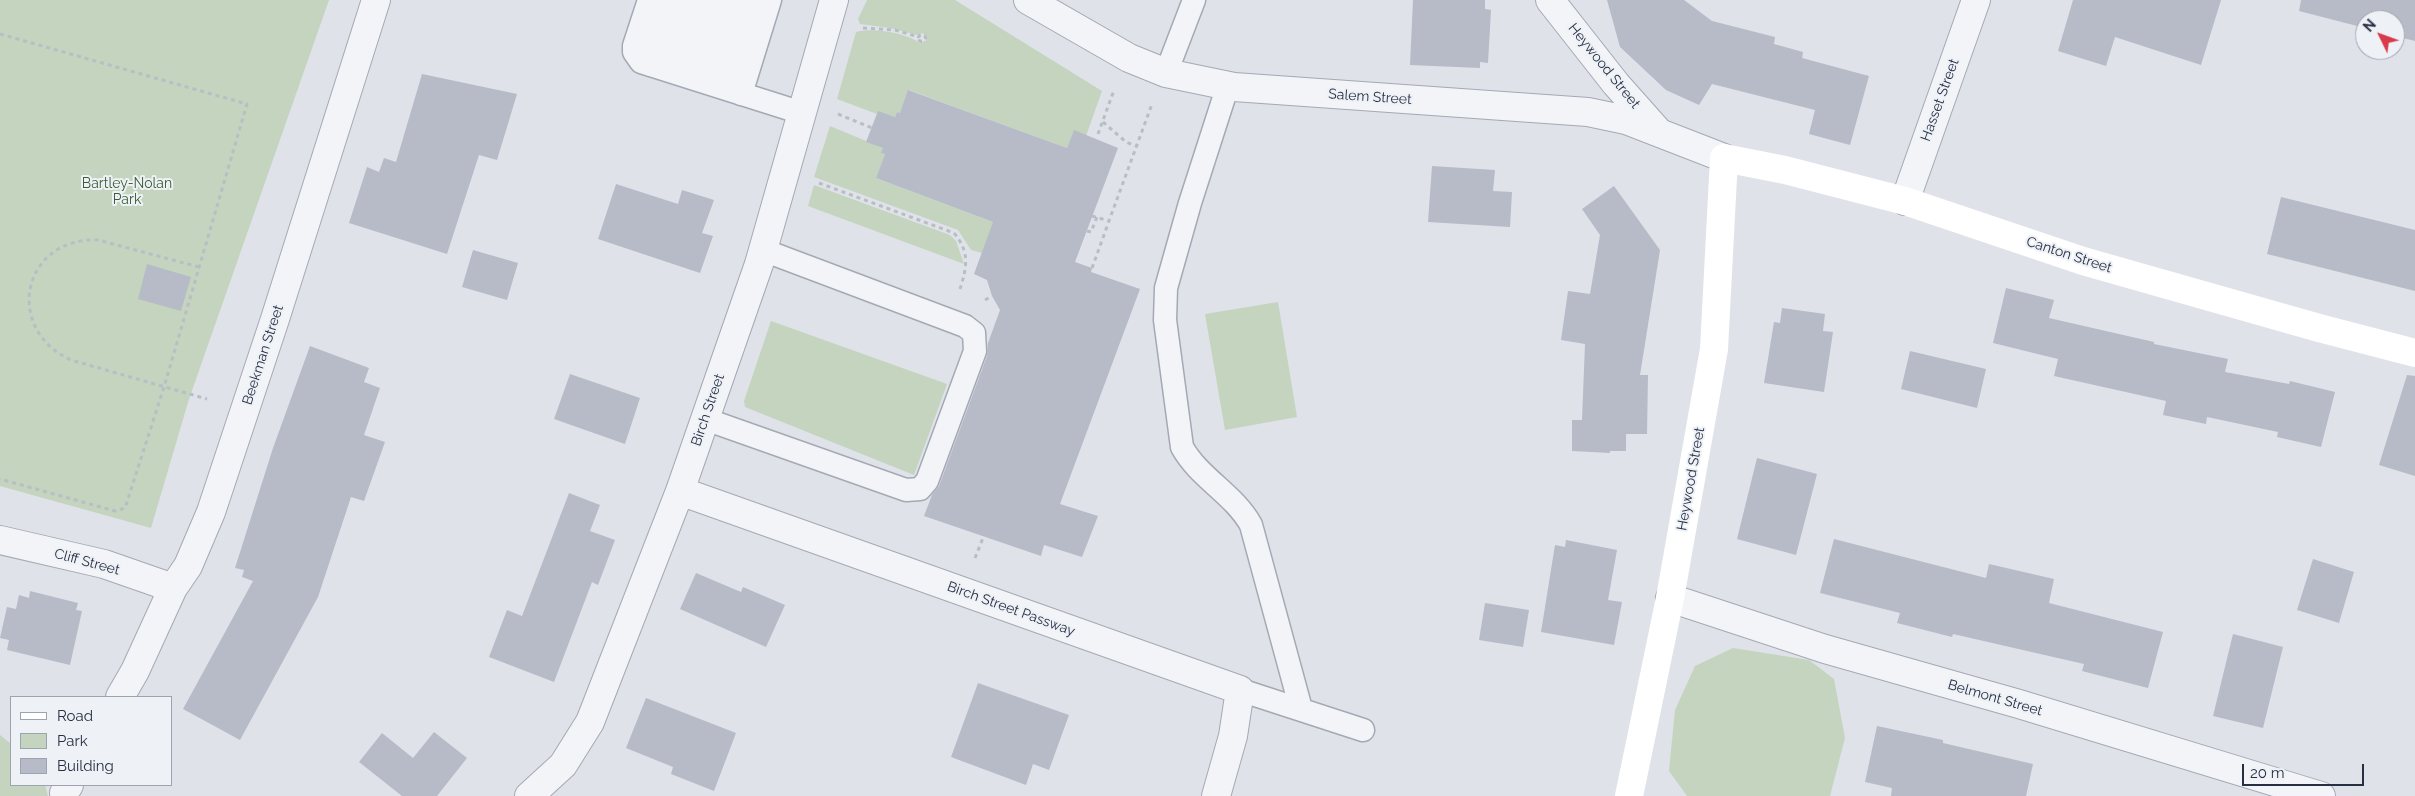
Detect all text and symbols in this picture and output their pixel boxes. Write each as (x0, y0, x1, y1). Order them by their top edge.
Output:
north arrow (2355, 10, 2405, 60)
text: N (2360, 16, 2379, 35)
street label: Heywood Street (1565, 20, 1643, 112)
street label: Hasset Street (1917, 56, 1963, 144)
street label: Salem Street (1328, 86, 1412, 108)
park label: Bartley-Nolan Park (82, 176, 172, 208)
street label: Canton Street (2024, 233, 2114, 277)
street label: Beekman Street (239, 303, 287, 407)
street label: Birch Street (688, 372, 728, 448)
street label: Heywood Street (1674, 426, 1708, 532)
street label: Cliff Street (52, 545, 122, 579)
street label: Birch Street Passway (945, 578, 1077, 640)
street label: Belmont Street (1946, 676, 2044, 720)
legend (10, 696, 172, 786)
text: Road (57, 707, 93, 725)
text: Park (57, 732, 88, 750)
scale bar (2245, 754, 2368, 786)
text: Building (57, 757, 114, 775)
text: 20 m (2250, 764, 2285, 782)

